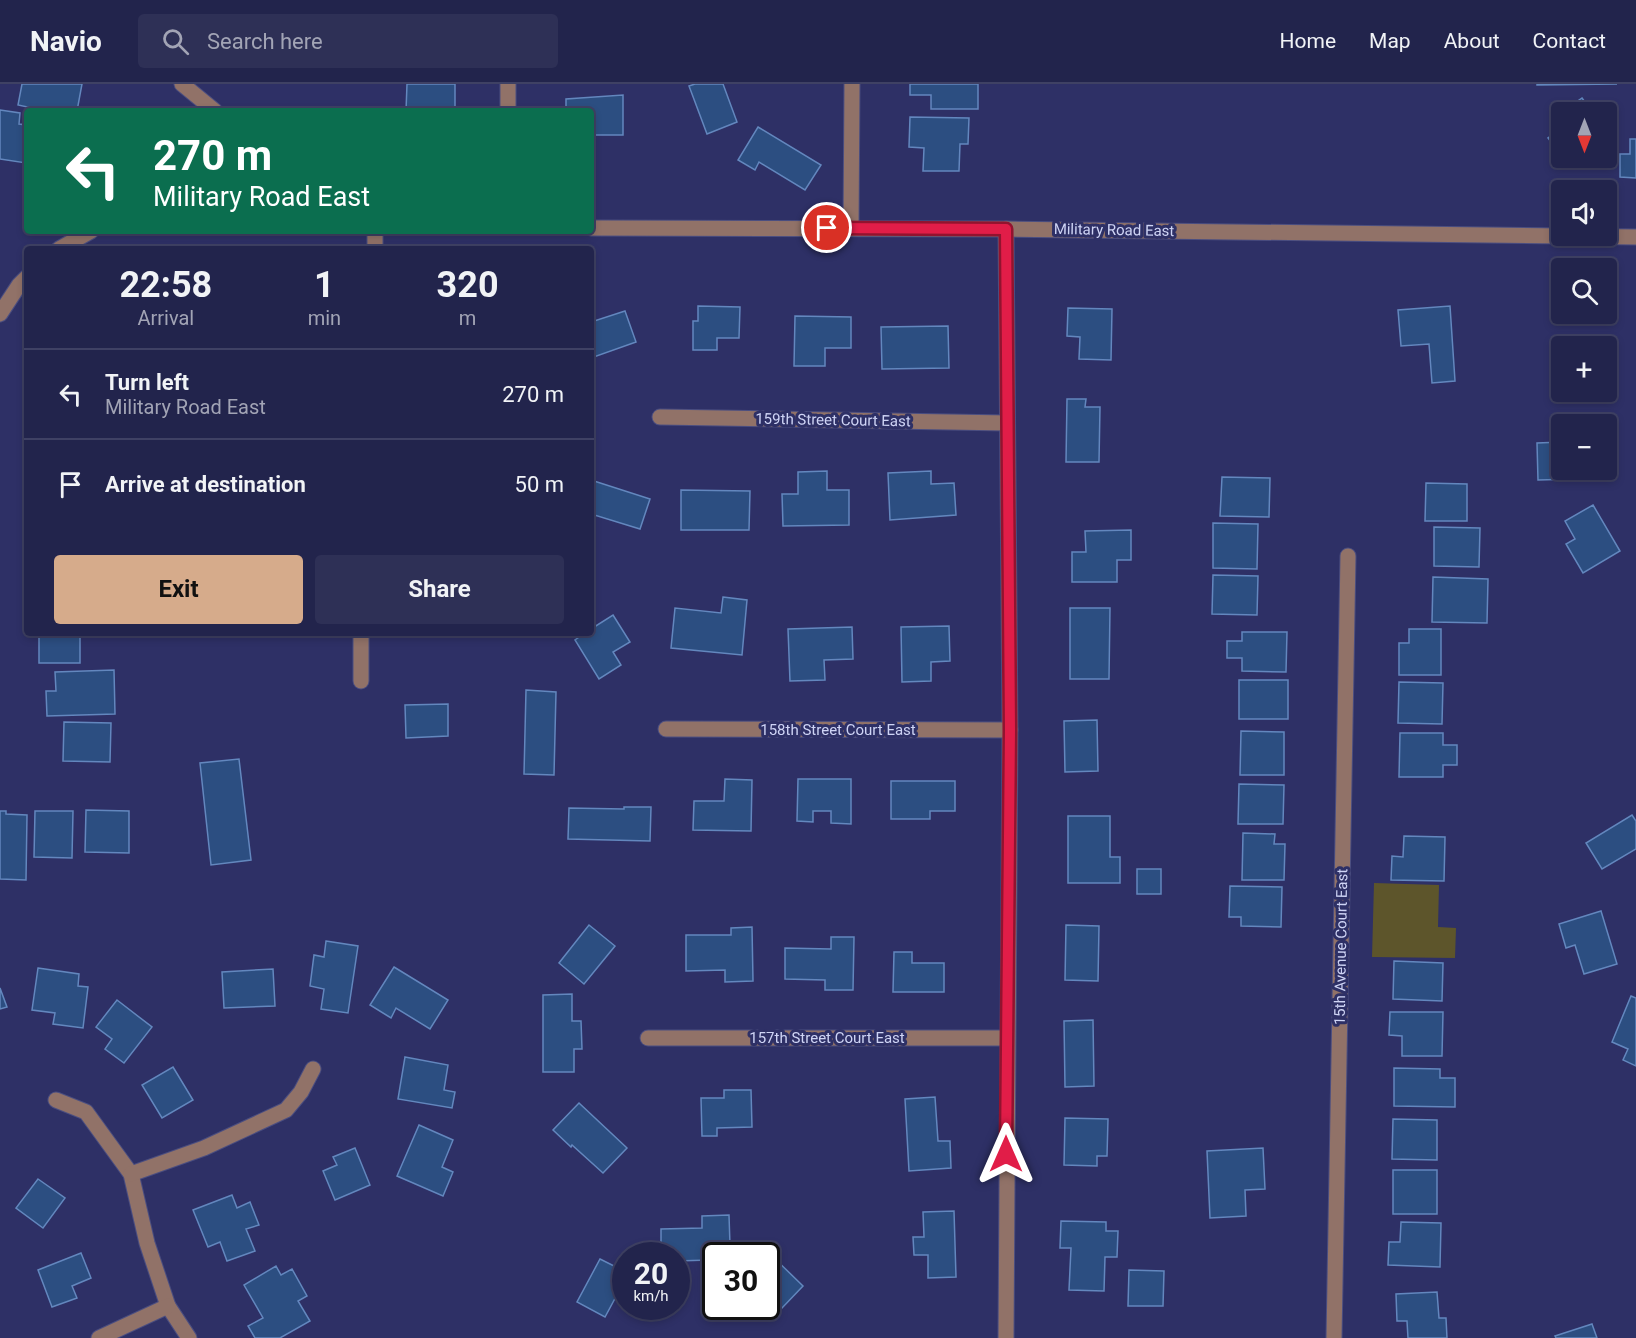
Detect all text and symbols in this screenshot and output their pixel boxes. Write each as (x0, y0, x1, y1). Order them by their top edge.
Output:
search box (138, 14, 558, 68)
text: Navio (30, 25, 102, 58)
icon: search (159, 25, 192, 58)
text: Search here (207, 29, 323, 54)
text: Home (1280, 29, 1336, 53)
text: Map (1369, 29, 1411, 53)
text: About (1444, 29, 1500, 53)
text: Contact (1533, 29, 1606, 53)
north arrow (1551, 102, 1617, 168)
map controls (1551, 102, 1617, 480)
text: 270 m (153, 131, 272, 180)
icon: left (54, 132, 132, 210)
button: sound (1551, 180, 1617, 246)
text: Military Road East (153, 181, 370, 213)
pin (801, 202, 852, 253)
icon: arrive (810, 211, 843, 244)
street label: Military Road East (1054, 220, 1175, 240)
button: search (1551, 258, 1617, 324)
text: 22:58 (119, 264, 212, 306)
text: 1 (314, 264, 335, 306)
text: 320 (437, 264, 499, 306)
text: Arrival (137, 306, 194, 330)
text: min (308, 306, 341, 330)
text: m (459, 306, 476, 330)
button: + (1551, 336, 1617, 402)
text: Turn left (105, 370, 189, 395)
icon: left (54, 378, 87, 411)
text: 270 m (502, 382, 564, 407)
text: Military Road East (105, 395, 266, 419)
street label: 159th Street Court East (755, 410, 911, 430)
button: − (1551, 414, 1617, 480)
icon: arrive (54, 468, 87, 501)
text: Arrive at destination (105, 472, 306, 497)
text: 50 m (515, 472, 564, 497)
button: Exit (54, 555, 303, 624)
button: Share (315, 555, 564, 624)
street label: 158th Street Court East (760, 721, 916, 739)
street label: 15th Avenue Court East (1331, 869, 1351, 1025)
street label: 157th Street Court East (749, 1029, 905, 1047)
position arrow (974, 1122, 1038, 1186)
speed limit sign: 30 (702, 1242, 780, 1320)
text: 20 (634, 1256, 668, 1291)
text: km/h (633, 1287, 669, 1305)

